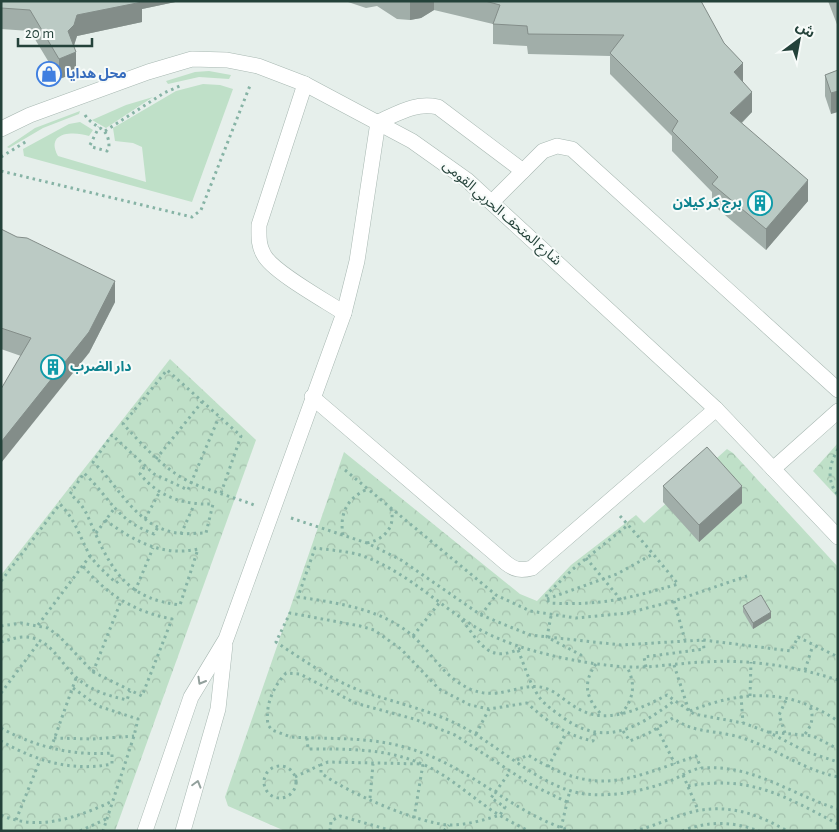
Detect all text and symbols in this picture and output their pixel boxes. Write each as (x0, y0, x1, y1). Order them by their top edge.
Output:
scale bar (18, 15, 91, 47)
north arrow (774, 15, 824, 65)
text: ش (794, 19, 817, 41)
text: 20 m (25, 26, 54, 41)
shop icon: محل هدايا (36, 61, 62, 87)
place label: محل هدايا (66, 67, 127, 81)
street label: شارع المتحف الحربي القومى (438, 158, 564, 271)
building icon: برج كر كيلان (747, 190, 773, 216)
place label: برج كر كيلان (673, 196, 742, 213)
building icon: دار الضرب (40, 354, 66, 380)
place label: دار الضرب (70, 360, 132, 375)
one-way arrow (197, 676, 207, 685)
one-way arrow (191, 780, 201, 788)

